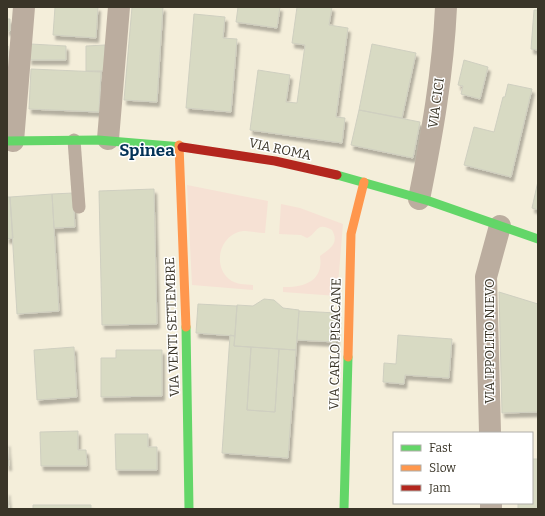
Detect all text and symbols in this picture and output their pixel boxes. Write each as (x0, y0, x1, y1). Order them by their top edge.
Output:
street label: VIA CICI (425, 77, 447, 129)
street label: VIA ROMA (248, 135, 313, 163)
district label: Spinea (119, 140, 175, 161)
street label: VIA VENTI SETTEMBRE (162, 257, 182, 397)
street label: VIA CARLO PISACANE (326, 278, 344, 410)
street label: VIA IPPOLITO NIEVO (482, 278, 497, 404)
legend (393, 432, 533, 504)
text: Fast (429, 441, 453, 455)
text: Slow (429, 461, 456, 475)
text: Jam (428, 481, 451, 495)

